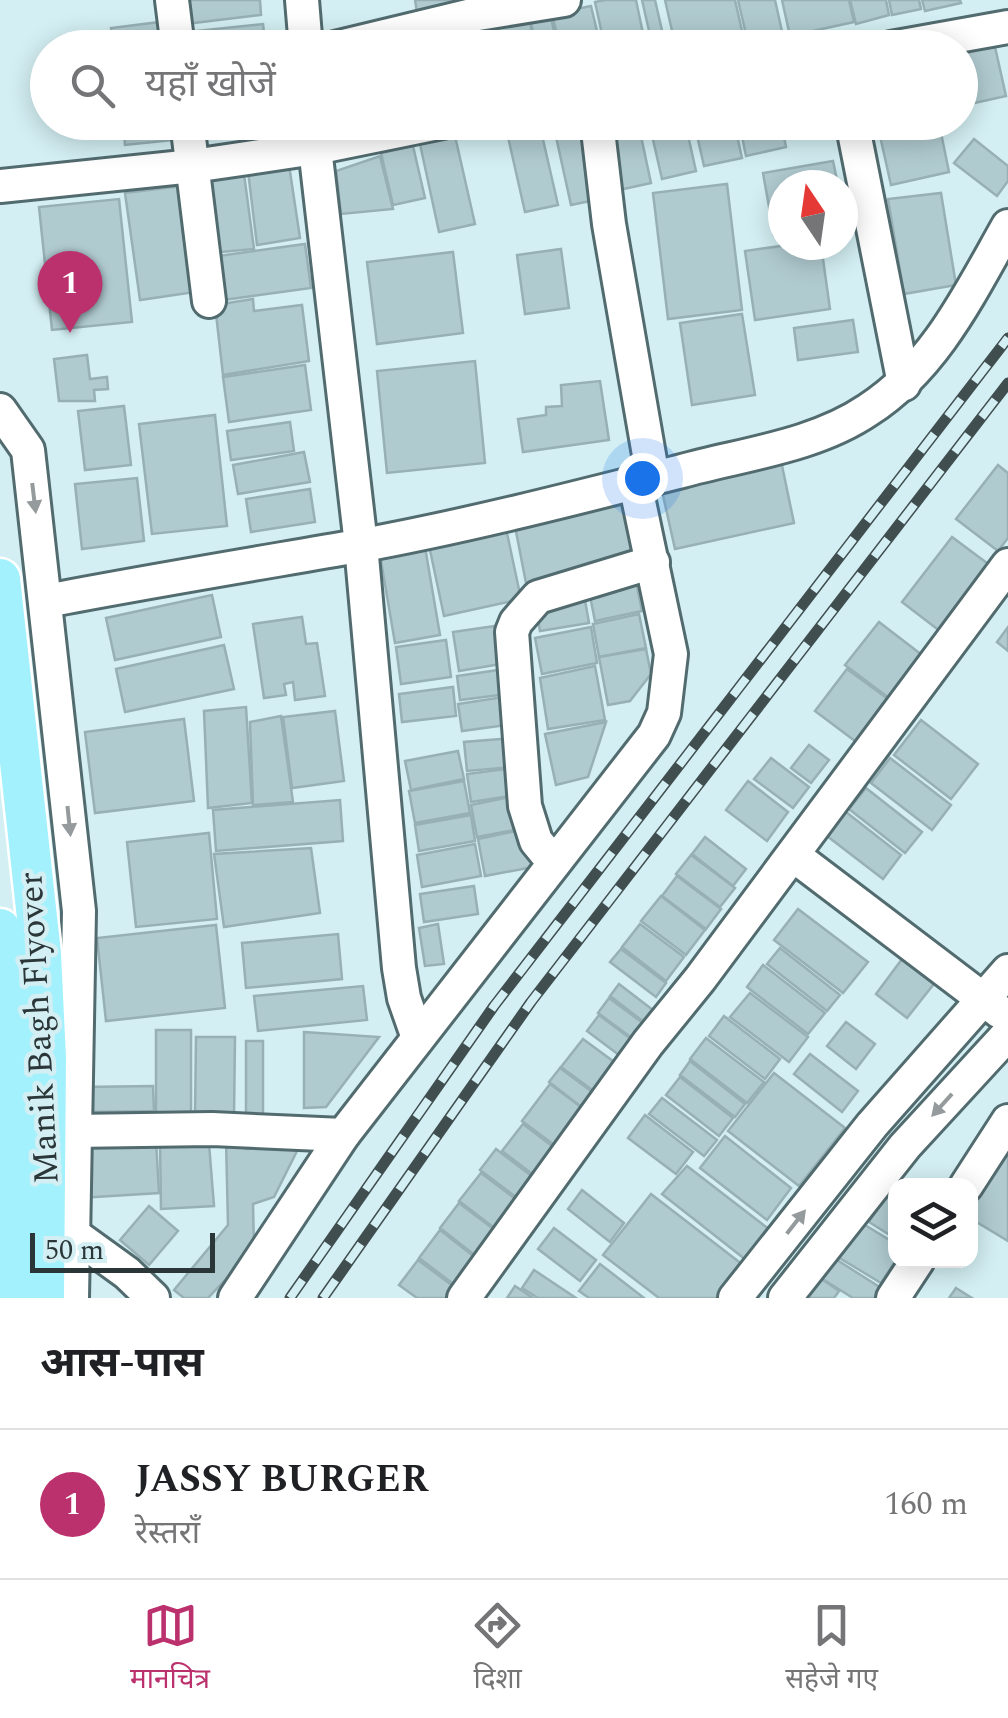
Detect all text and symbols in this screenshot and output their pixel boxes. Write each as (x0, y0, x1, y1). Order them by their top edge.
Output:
search box (30, 30, 978, 140)
text: यहाँ खोजें (145, 56, 276, 114)
icon: search (65, 58, 120, 113)
north arrow (768, 170, 858, 260)
pin: 1 (38, 250, 102, 333)
your location (617, 453, 668, 504)
one-way arrow (26, 483, 42, 514)
one-way arrow (61, 806, 77, 837)
street label: Manik Bagh Flyover (4, 871, 74, 1185)
one-way arrow (931, 1093, 954, 1117)
map controls (888, 1178, 978, 1268)
button: layers (888, 1178, 978, 1268)
one-way arrow (785, 1209, 806, 1235)
scale bar (30, 1228, 215, 1272)
text: 50 m (45, 1229, 104, 1272)
text: आस-पास (40, 1332, 204, 1395)
text: JASSY BURGER (135, 1451, 429, 1509)
text: 1 (64, 1480, 81, 1529)
text: 160 m (884, 1480, 968, 1529)
text: रेस्तराँ (135, 1509, 200, 1558)
tab: मानचित्र (130, 1598, 210, 1701)
tab: दिशा (470, 1598, 525, 1701)
tab: सहेजे गए (785, 1598, 878, 1701)

